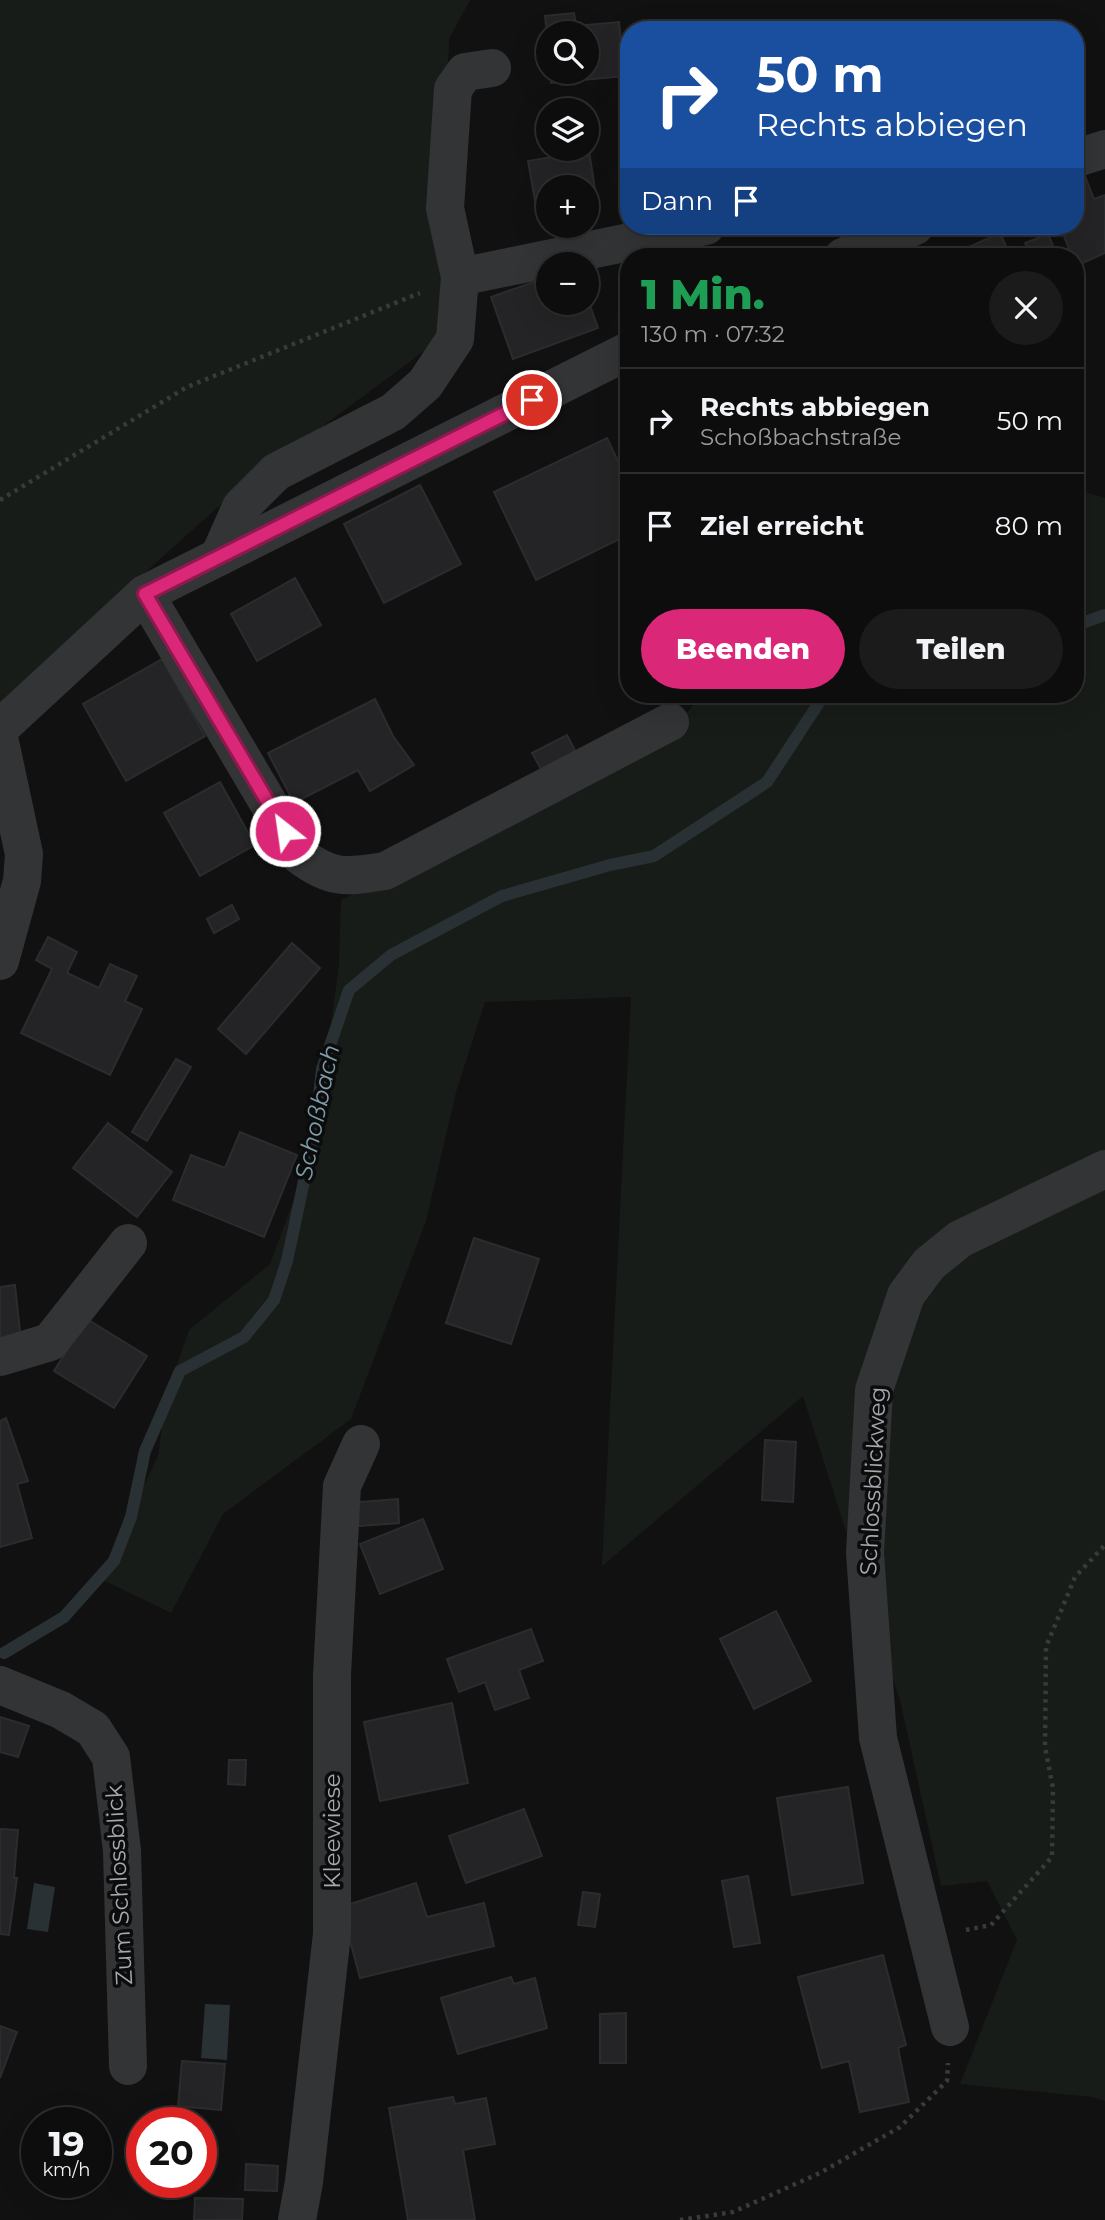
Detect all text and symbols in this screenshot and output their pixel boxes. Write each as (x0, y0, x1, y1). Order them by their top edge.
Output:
map controls (536, 21, 599, 315)
button: search (536, 21, 599, 84)
text: 50 m (756, 45, 884, 104)
icon: right (641, 49, 732, 140)
button: layers (536, 98, 599, 161)
text: Rechts abbiegen (756, 105, 1028, 144)
button: + (536, 175, 599, 238)
icon: arrive (727, 182, 765, 220)
text: Dann (641, 185, 713, 217)
button: − (536, 252, 599, 315)
text: 1 Min. (641, 268, 765, 320)
button: close (989, 271, 1063, 345)
text: 130 m · 07:32 (641, 320, 785, 348)
pin (502, 370, 562, 430)
icon: arrive (513, 381, 551, 419)
text: Rechts abbiegen (700, 391, 930, 423)
icon: right (641, 402, 679, 440)
text: 50 m (997, 405, 1063, 437)
text: Schoßbachstraße (700, 423, 901, 451)
icon: arrive (641, 507, 679, 545)
text: Ziel erreicht (700, 510, 864, 542)
text: 80 m (995, 510, 1063, 542)
button: Beenden (641, 609, 845, 689)
button: Teilen (859, 609, 1063, 689)
position arrow (248, 794, 322, 868)
water label: Schoßbach (289, 1042, 345, 1182)
street label: Schlossblickweg (854, 1386, 892, 1576)
street label: Kleewiese (318, 1773, 346, 1889)
street label: Zum Schlossblick (100, 1784, 138, 1986)
speed limit sign: 20 (126, 2107, 217, 2198)
text: 19 (48, 2122, 85, 2165)
text: km/h (42, 2159, 91, 2181)

